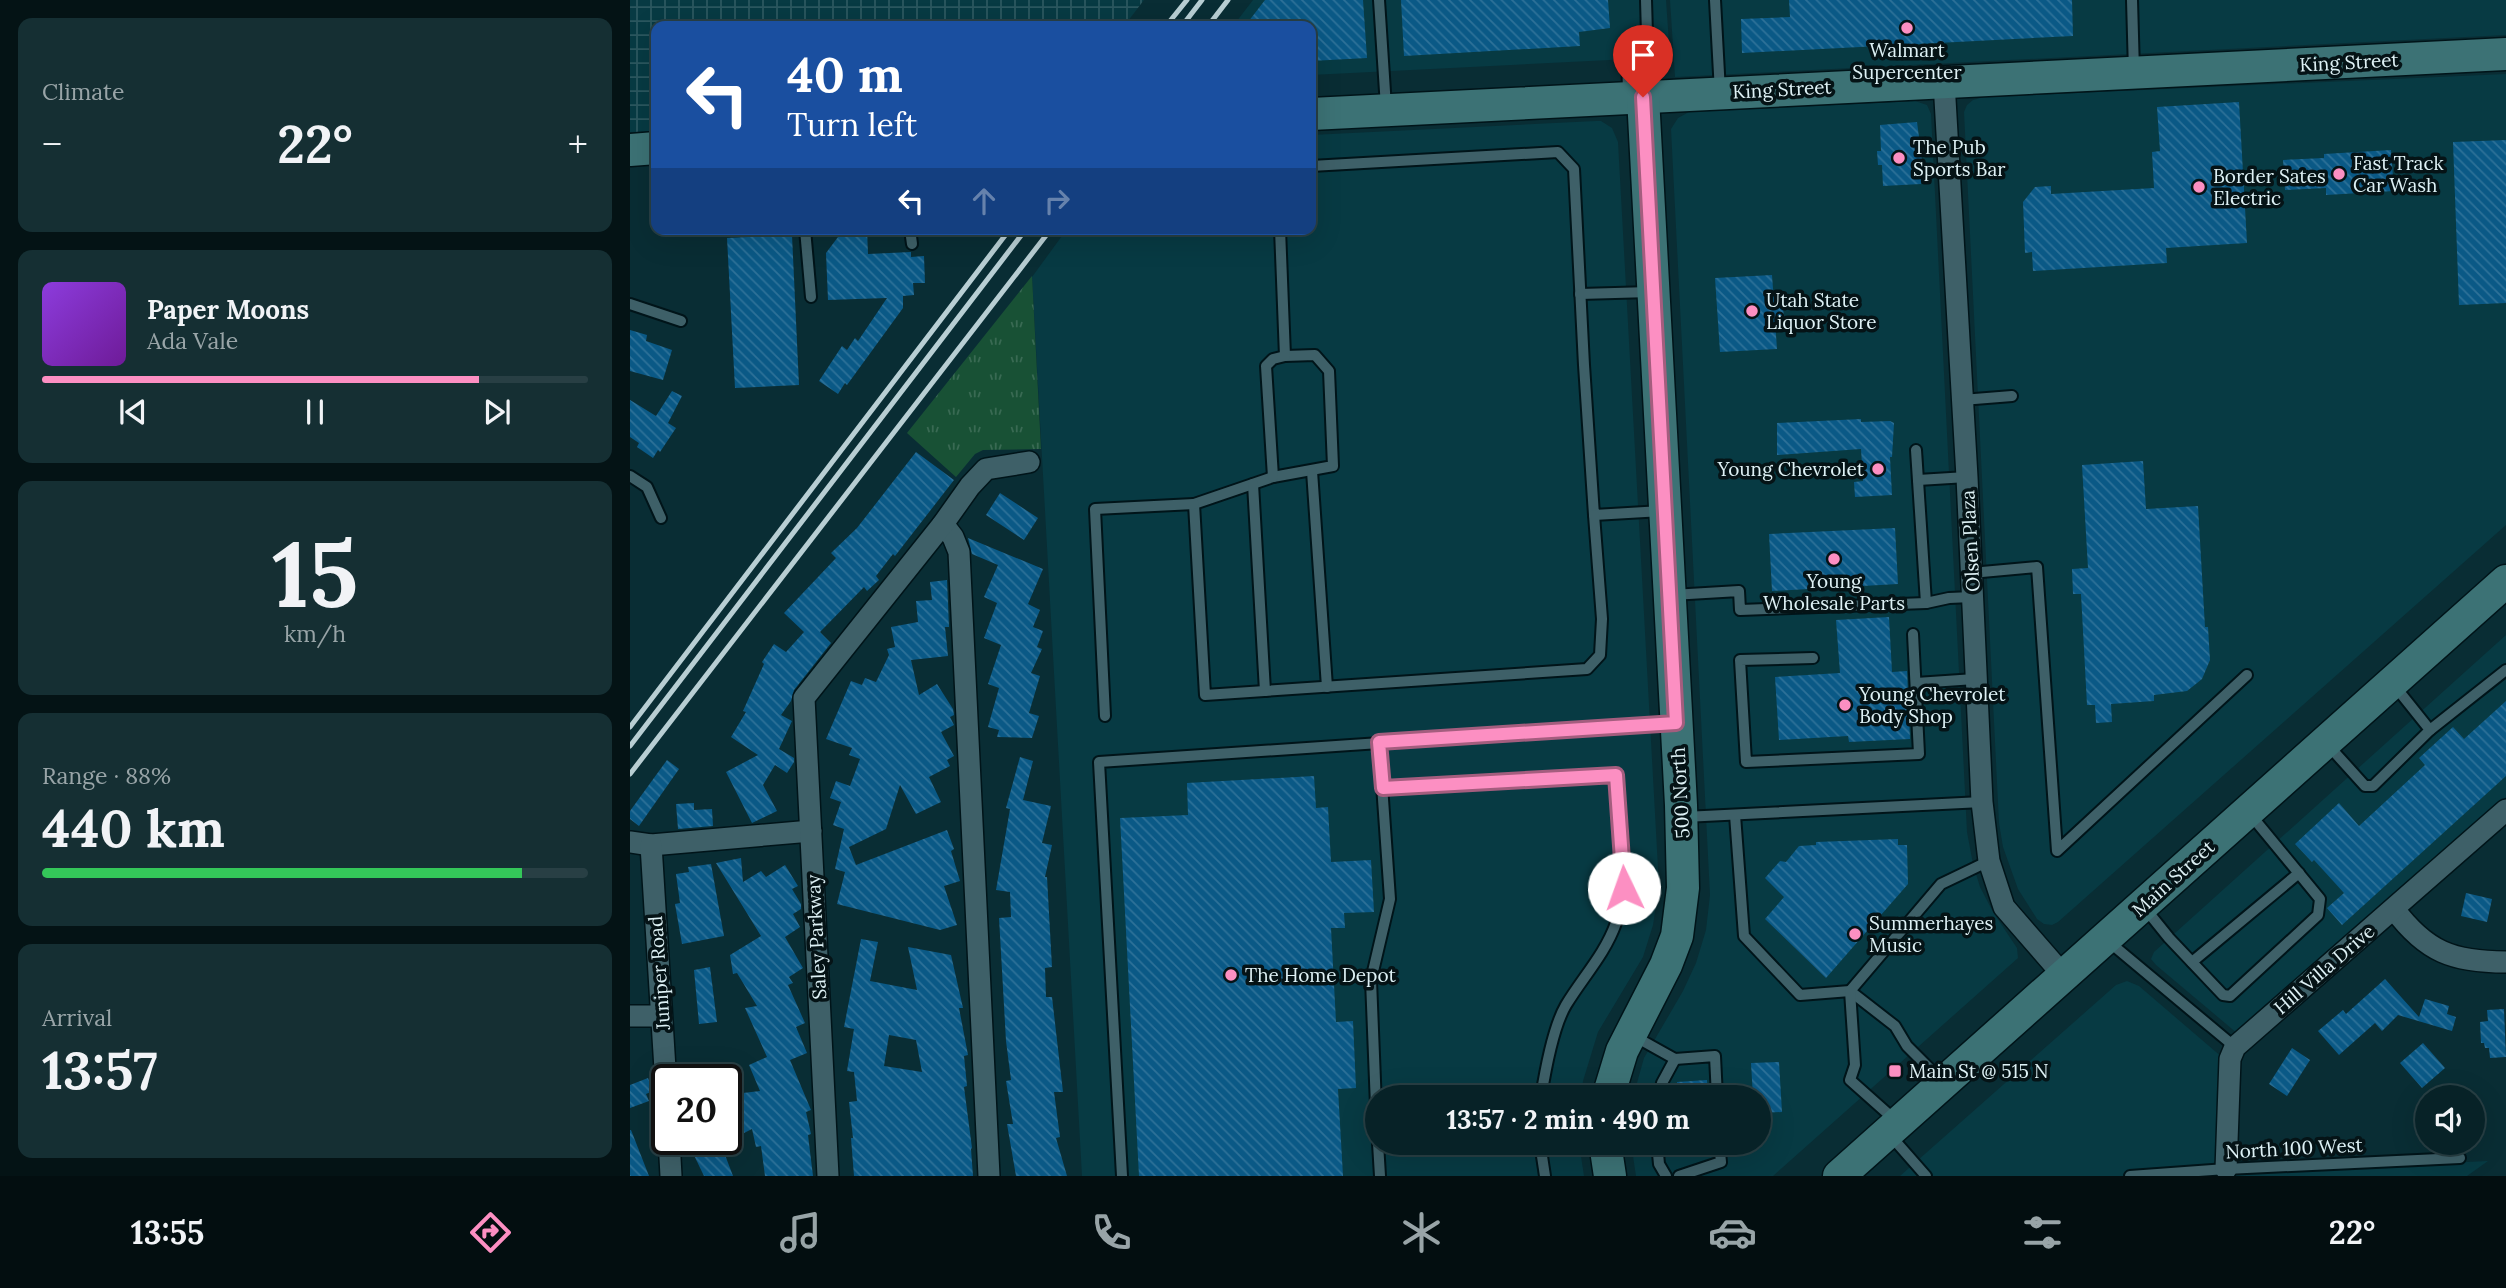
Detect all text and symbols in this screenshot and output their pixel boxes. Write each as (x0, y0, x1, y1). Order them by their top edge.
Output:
marker: Walmart Supercenter (1899, 20, 1915, 36)
pin (1613, 25, 1673, 97)
icon: arrive (1624, 36, 1662, 74)
place label: Walmart Supercenter (1852, 38, 1962, 84)
text: 40 m (787, 43, 903, 105)
street label: King Street (2299, 47, 2400, 77)
icon: left (672, 49, 763, 140)
street label: King Street (1732, 74, 1833, 104)
text: Climate (42, 77, 124, 106)
text: Turn left (787, 104, 917, 145)
text: 22° (277, 111, 353, 177)
text: − (42, 120, 62, 168)
text: + (568, 120, 588, 168)
place label: The Pub Sports Bar (1913, 135, 2006, 181)
marker: The Pub Sports Bar (1891, 150, 1907, 166)
place label: Fast Track Car Wash (2353, 151, 2444, 197)
place label: Border Sates Electric (2213, 164, 2326, 210)
marker: Fast Track Car Wash (2331, 166, 2347, 182)
marker: Border Sates Electric (2191, 179, 2207, 195)
icon: left (892, 182, 930, 220)
icon: ahead (965, 182, 1003, 220)
icon: right (1038, 182, 1076, 220)
place label: Utah State Liquor Store (1766, 288, 1877, 334)
text: Paper Moons (147, 293, 309, 326)
marker: Utah State Liquor Store (1744, 303, 1760, 319)
text: Ada Vale (147, 326, 238, 355)
icon: previous (114, 393, 152, 431)
icon: pause (296, 393, 334, 431)
icon: next (478, 393, 516, 431)
place label: Young Chevrolet (1716, 457, 1865, 481)
marker: Young Chevrolet (1870, 461, 1886, 477)
street label: Olsen Plaza (1955, 489, 1985, 592)
text: 15 (272, 515, 358, 632)
marker: Young Wholesale Parts (1826, 551, 1842, 567)
place label: Young Wholesale Parts (1763, 569, 1905, 615)
text: km/h (284, 619, 346, 648)
place label: Young Chevrolet Body Shop (1858, 682, 2006, 728)
marker: Young Chevrolet Body Shop (1837, 697, 1853, 713)
street label: 500 North (1666, 747, 1694, 839)
text: Range · 88% (42, 761, 171, 790)
text: 440 km (42, 795, 225, 861)
street label: Main Street (2127, 834, 2220, 921)
position arrow (1587, 851, 1661, 925)
street label: Saley Parkway (801, 874, 831, 1000)
place label: Summerhayes Music (1869, 911, 1994, 957)
street label: Juniper Road (643, 915, 675, 1032)
street label: Hill Villa Drive (2269, 919, 2379, 1019)
marker: Summerhayes Music (1847, 926, 1863, 942)
place label: The Home Depot (1245, 963, 1397, 987)
marker: The Home Depot (1223, 967, 1239, 983)
text: Arrival (42, 1003, 112, 1032)
text: 13:57 (42, 1037, 158, 1103)
place label: Main St @ 515 N (1909, 1059, 2048, 1083)
marker: Main St @ 515 N (1887, 1063, 1903, 1079)
speed limit sign: 20 (651, 1064, 742, 1155)
map controls (2415, 1085, 2485, 1155)
button: sound (2415, 1085, 2485, 1155)
text: 13:57 · 2 min · 490 m (1446, 1103, 1690, 1136)
street label: North 100 West (2225, 1132, 2364, 1164)
icon: directions (466, 1208, 515, 1257)
icon: music (776, 1208, 825, 1257)
icon: phone (1087, 1208, 1136, 1257)
icon: climate (1397, 1208, 1446, 1257)
icon: car (1708, 1208, 1757, 1257)
icon: filters (2018, 1208, 2067, 1257)
text: 13:55 (131, 1212, 204, 1253)
text: 22° (2329, 1212, 2375, 1253)

